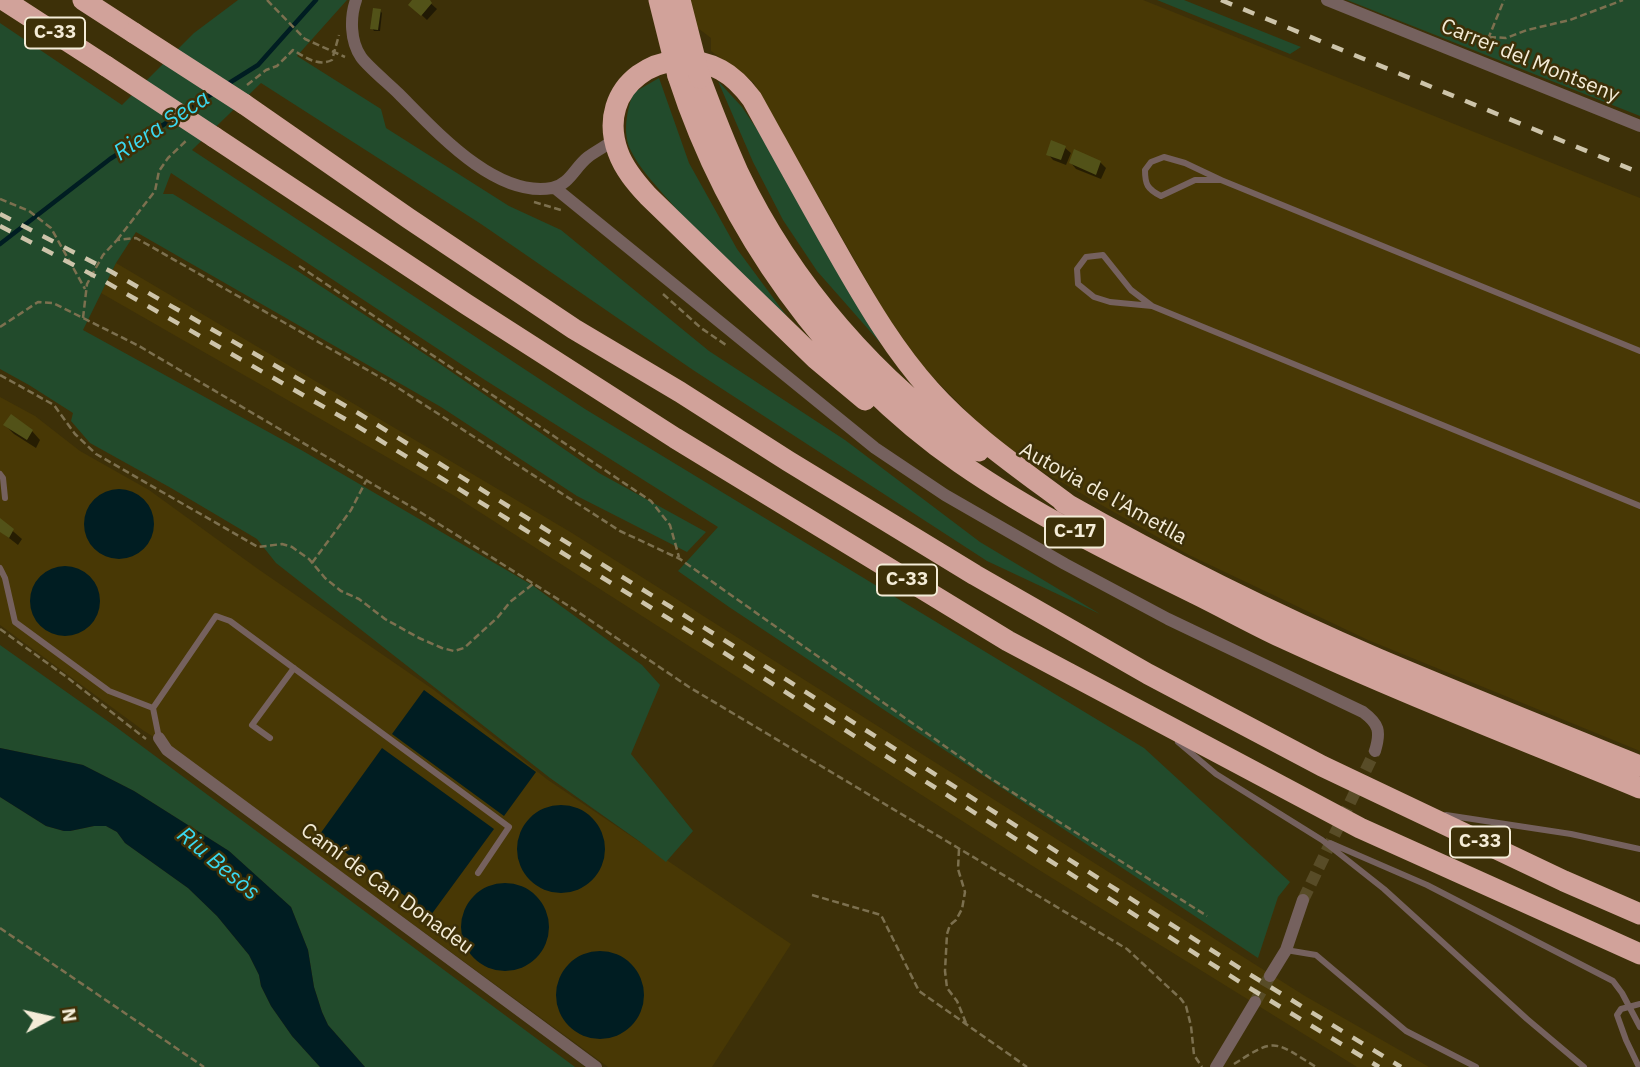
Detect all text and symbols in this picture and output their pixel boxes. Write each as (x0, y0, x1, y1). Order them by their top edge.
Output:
street label: Carrer del Montseny (1437, 14, 1623, 108)
road number: C-33 (25, 18, 85, 48)
water label: Riera Seca (109, 85, 215, 167)
street label: Autovia de l'Ametlla (1015, 437, 1191, 551)
road number: C-17 (1045, 516, 1105, 548)
road number: C-33 (877, 565, 937, 596)
street label: Camí de Can Donadeu (296, 818, 478, 960)
water label: Riu Besòs (171, 822, 265, 906)
road number: C-33 (1450, 827, 1510, 858)
north arrow (14, 983, 84, 1053)
text: N (57, 1007, 83, 1024)

